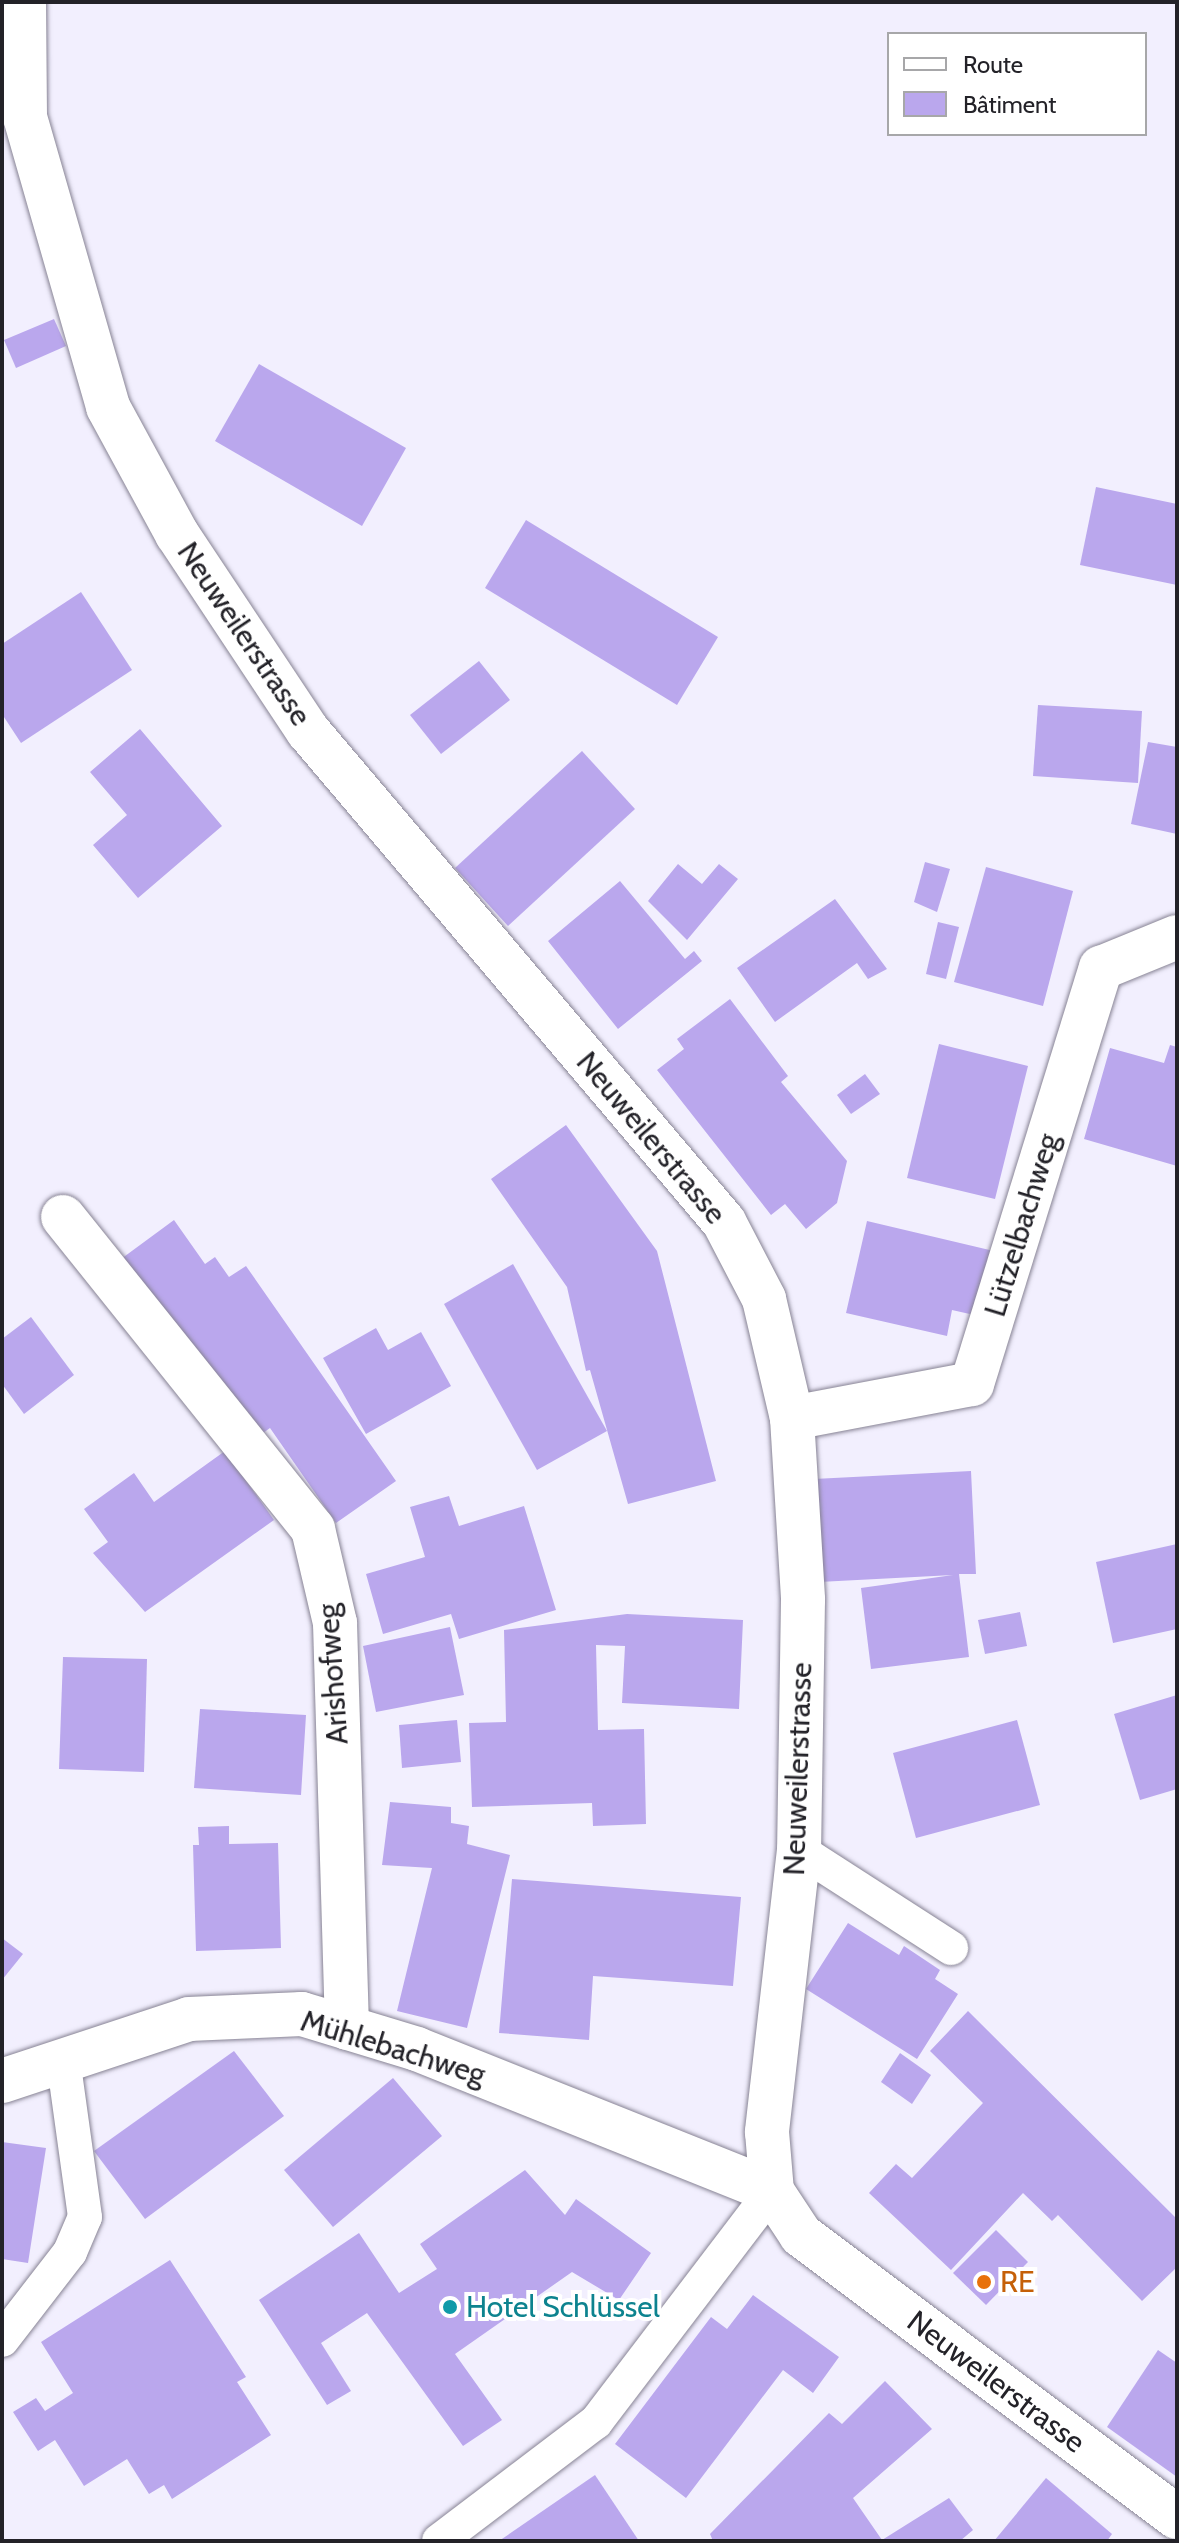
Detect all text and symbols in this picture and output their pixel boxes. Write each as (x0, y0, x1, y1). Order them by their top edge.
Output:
legend (887, 32, 1147, 136)
text: Route (963, 50, 1023, 79)
text: Bâtiment (963, 90, 1056, 119)
street label: Neuweilerstrasse (169, 536, 319, 732)
street label: Neuweilerstrasse (569, 1045, 733, 1231)
street label: Lützelbachweg (977, 1129, 1067, 1321)
street label: Arishofweg (310, 1602, 356, 1746)
street label: Neuweilerstrasse (776, 1662, 820, 1876)
street label: Mühlebachweg (296, 2003, 490, 2093)
place label: RE (1000, 2264, 1035, 2300)
marker: RE (975, 2273, 993, 2291)
place label: Hotel Schlüssel (466, 2289, 660, 2325)
marker: Hotel Schlüssel (441, 2298, 459, 2316)
street label: Neuweilerstrasse (900, 2303, 1092, 2461)

